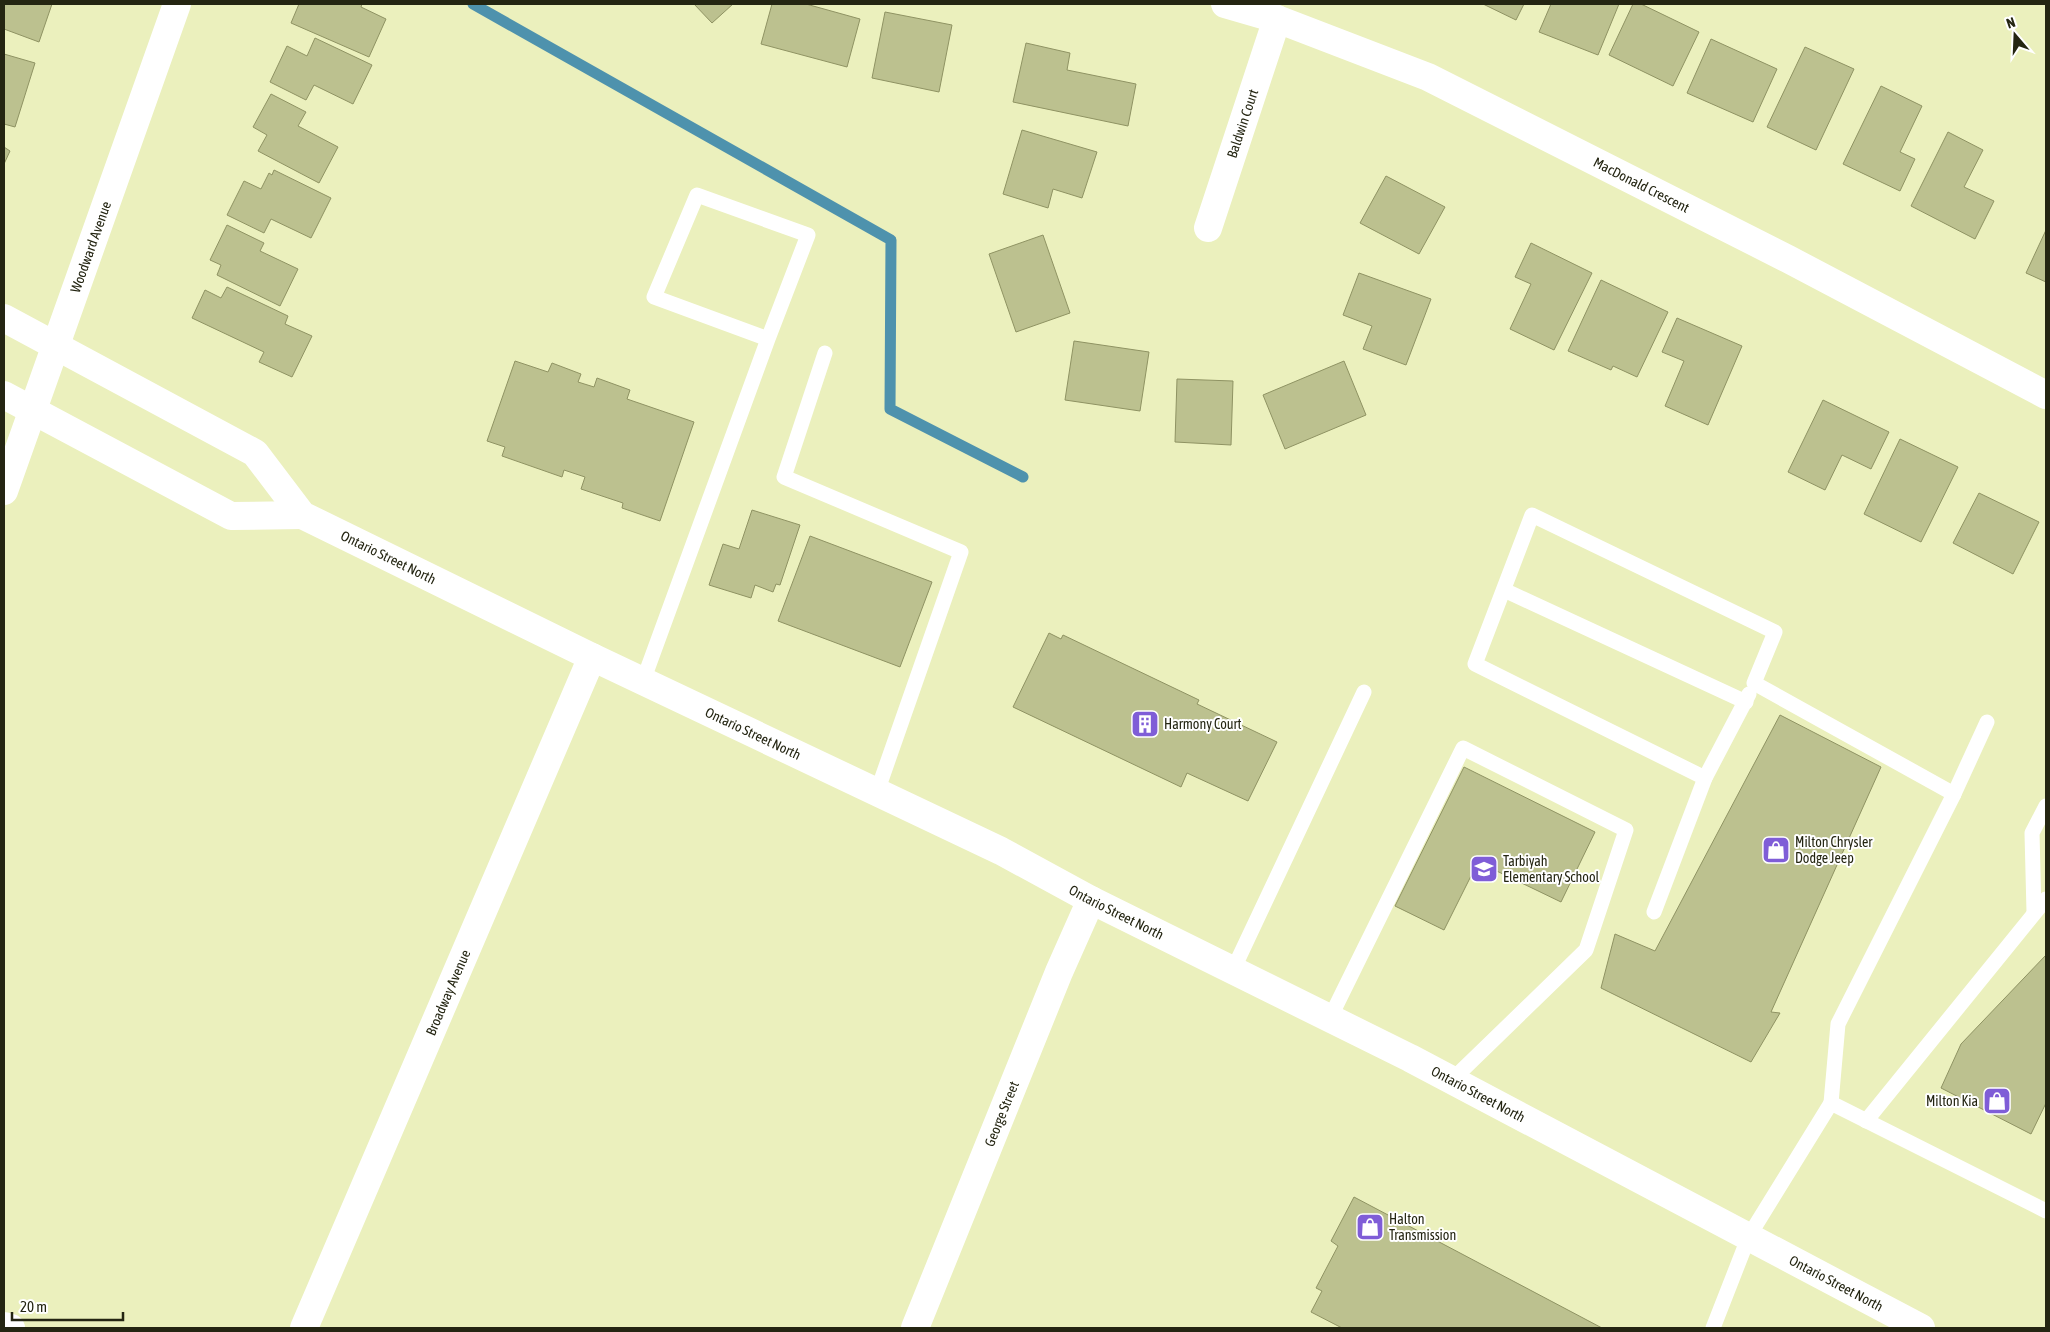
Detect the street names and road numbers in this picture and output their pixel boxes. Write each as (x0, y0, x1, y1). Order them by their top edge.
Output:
street label: Baldwin Court (1224, 87, 1261, 160)
street label: MacDonald Crescent (1591, 154, 1692, 216)
street label: Woodward Avenue (67, 199, 114, 295)
street label: Ontario Street North (338, 527, 439, 587)
street label: Ontario Street North (703, 704, 803, 763)
street label: Ontario Street North (1066, 882, 1166, 943)
street label: Broadway Avenue (423, 947, 473, 1038)
street label: Ontario Street North (1429, 1063, 1528, 1125)
street label: George Street (981, 1079, 1022, 1149)
street label: Ontario Street North (1787, 1252, 1886, 1315)

